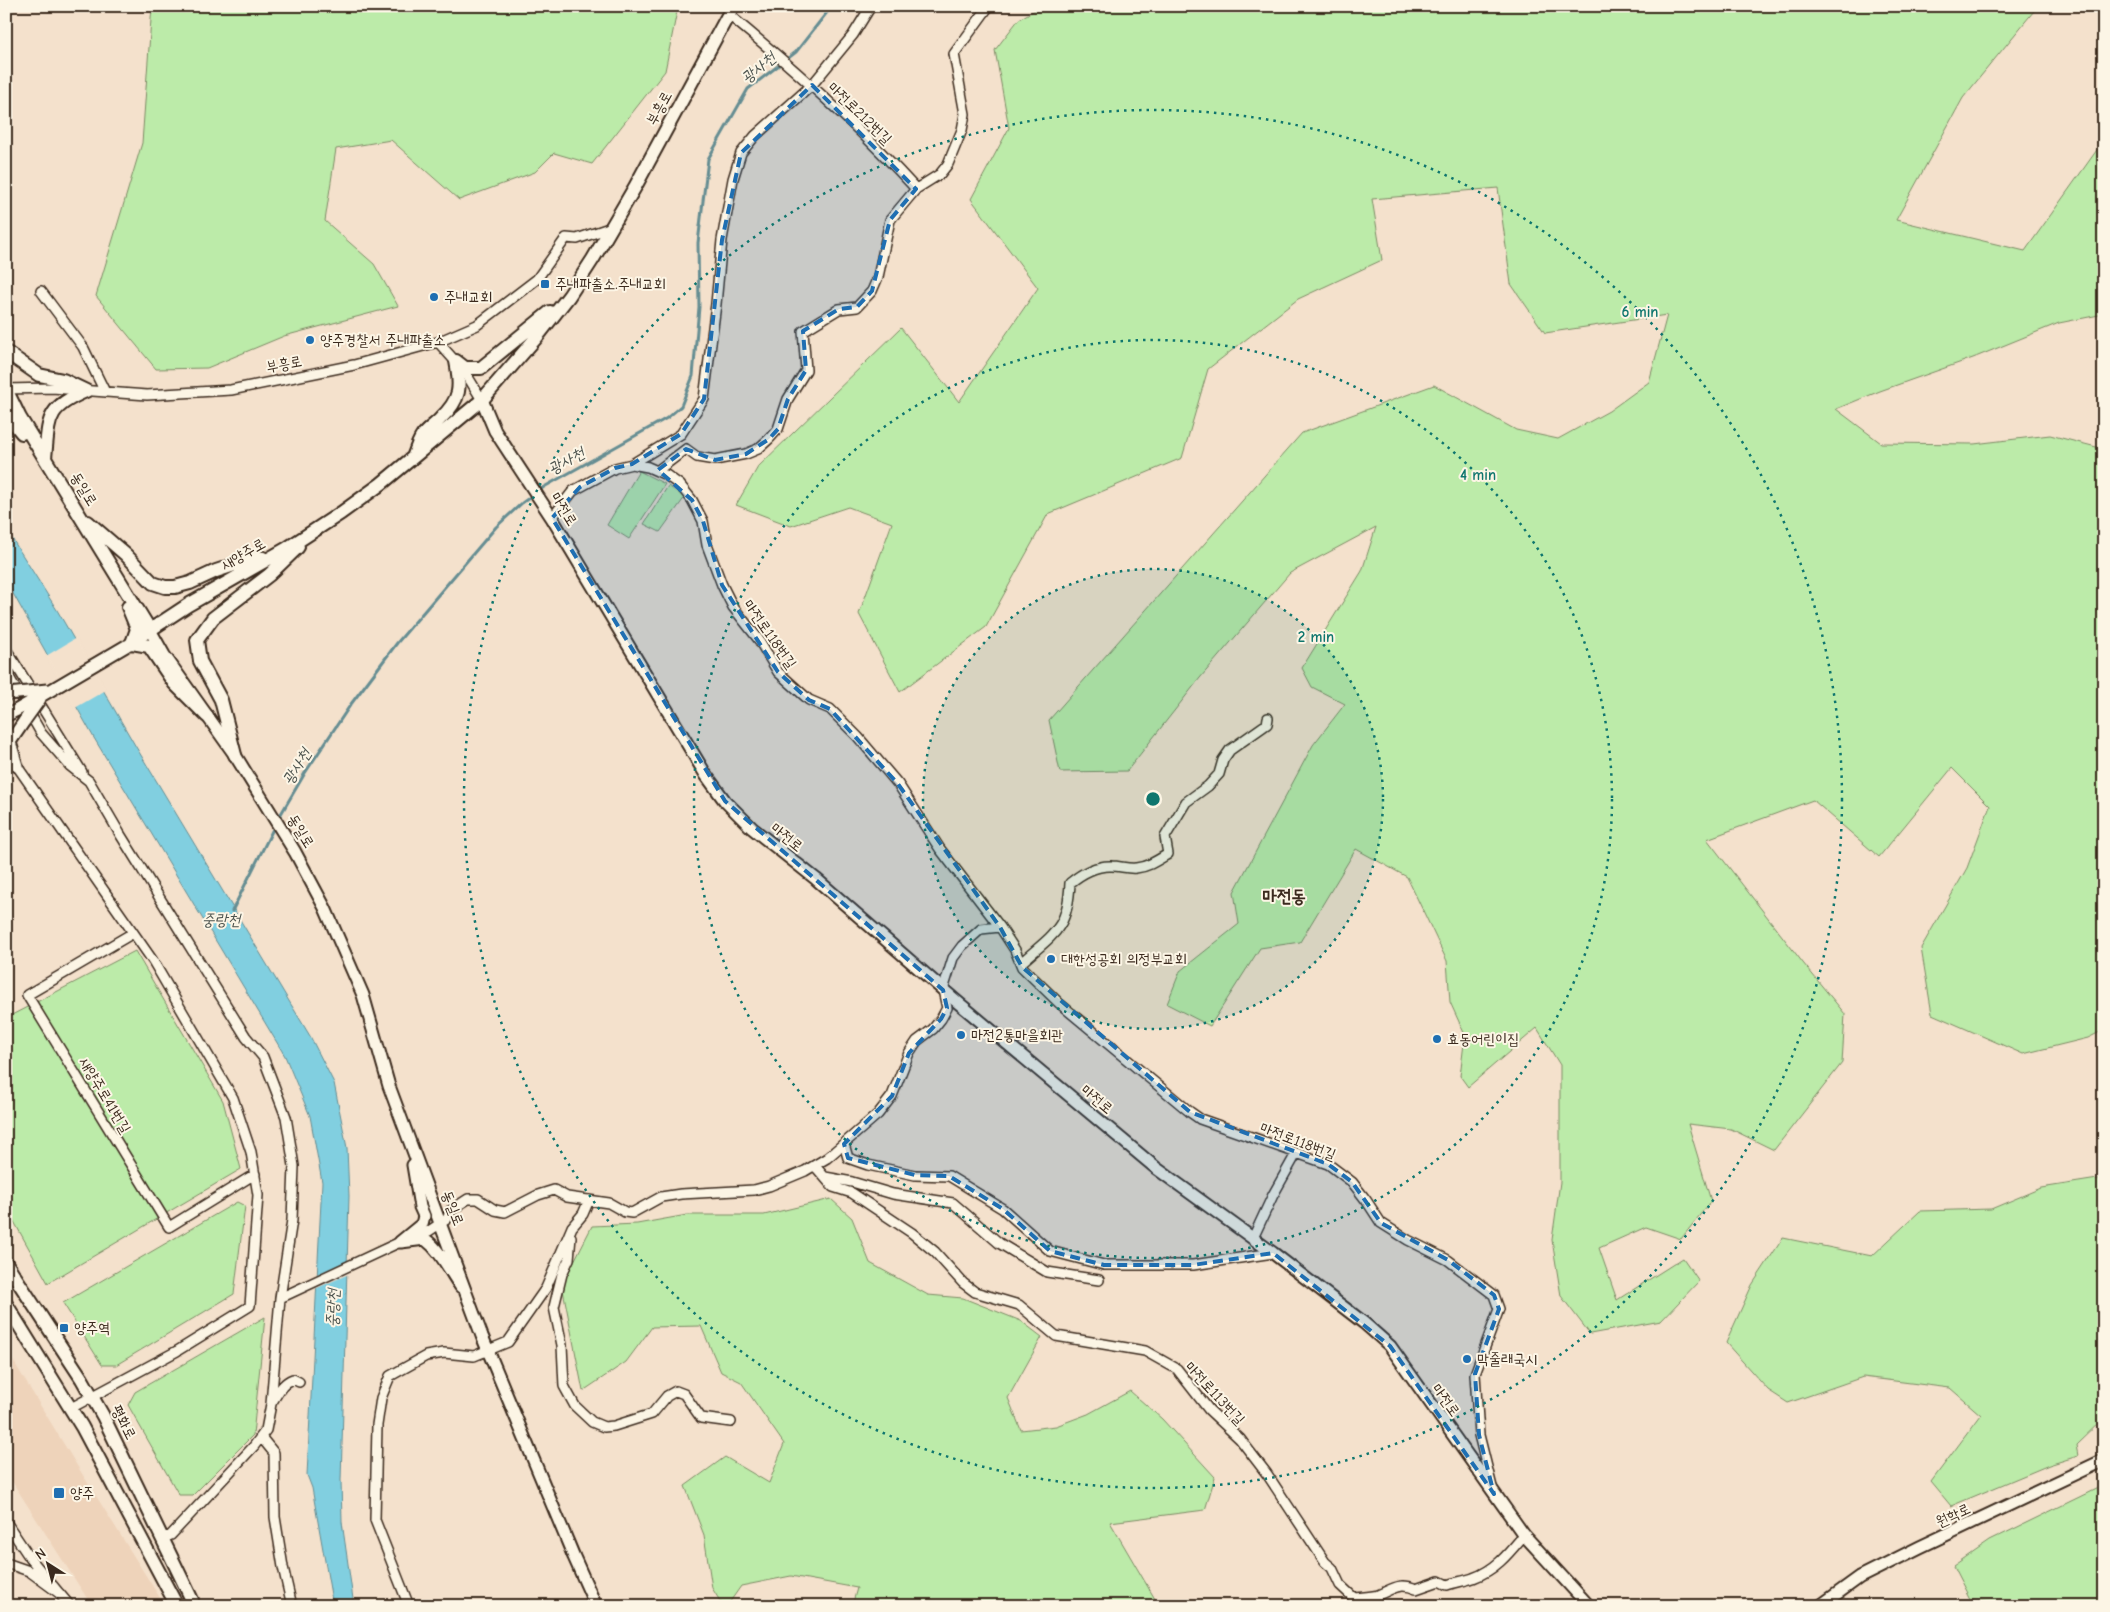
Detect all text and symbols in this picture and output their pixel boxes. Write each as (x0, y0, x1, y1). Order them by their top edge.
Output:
water label: 광사천 (738, 47, 781, 87)
street label: 마전로212번길 (824, 78, 896, 148)
street label: 부흥로 (642, 88, 676, 128)
place label: 주내파출소.주내교회 (555, 275, 666, 293)
marker: 주내파출소.주내교회 (539, 278, 551, 290)
place label: 주내교회 (444, 288, 492, 306)
marker: 주내교회 (428, 291, 440, 303)
text: 6 min (1622, 303, 1658, 321)
place label: 양주경찰서 주내파출소 (320, 331, 446, 349)
marker: 양주경찰서 주내파출소 (304, 334, 316, 346)
street label: 부흥로 (265, 352, 303, 376)
water label: 광사천 (545, 443, 590, 478)
text: 4 min (1460, 466, 1496, 484)
street label: 동일로 (67, 469, 101, 509)
street label: 마전로 (547, 489, 581, 529)
street label: 새양주로 (218, 534, 268, 574)
street label: 마전로118번길 (740, 596, 800, 672)
text: 2 min (1298, 628, 1334, 646)
water label: 광사천 (279, 744, 316, 788)
centre of rings (1144, 790, 1162, 808)
street label: 동일로 (284, 811, 318, 851)
street label: 마전로 (767, 819, 807, 855)
district label: 마전동 (1262, 886, 1306, 907)
water label: 중랑천 (202, 911, 242, 929)
place label: 대한성공회 의정부교회 (1061, 950, 1187, 968)
marker: 대한성공회 의정부교회 (1045, 953, 1057, 965)
place label: 마전2통마을회관 (971, 1026, 1063, 1044)
marker: 마전2통마을회관 (955, 1029, 967, 1041)
place label: 효동어린이집 (1447, 1030, 1519, 1048)
marker: 효동어린이집 (1431, 1033, 1443, 1045)
street label: 새양주로41번길 (75, 1054, 135, 1136)
street label: 마전로 (1077, 1080, 1117, 1118)
street label: 마전로118번길 (1257, 1118, 1339, 1164)
street label: 동일로 (438, 1188, 468, 1228)
water label: 중랑천 (323, 1286, 343, 1328)
place label: 양주역 (74, 1319, 110, 1337)
marker: 양주역 (58, 1322, 70, 1334)
place label: 막줄래국시 (1477, 1350, 1537, 1368)
marker: 막줄래국시 (1461, 1353, 1473, 1365)
street label: 마전로113번길 (1181, 1358, 1249, 1428)
street label: 마전로 (1428, 1380, 1464, 1420)
street label: 평화로 (108, 1402, 140, 1442)
place label: 양주 (70, 1484, 94, 1502)
marker: 양주 (52, 1486, 66, 1500)
street label: 원학로 (1933, 1499, 1973, 1531)
north arrow (22, 1540, 72, 1590)
text: N (32, 1544, 49, 1563)

